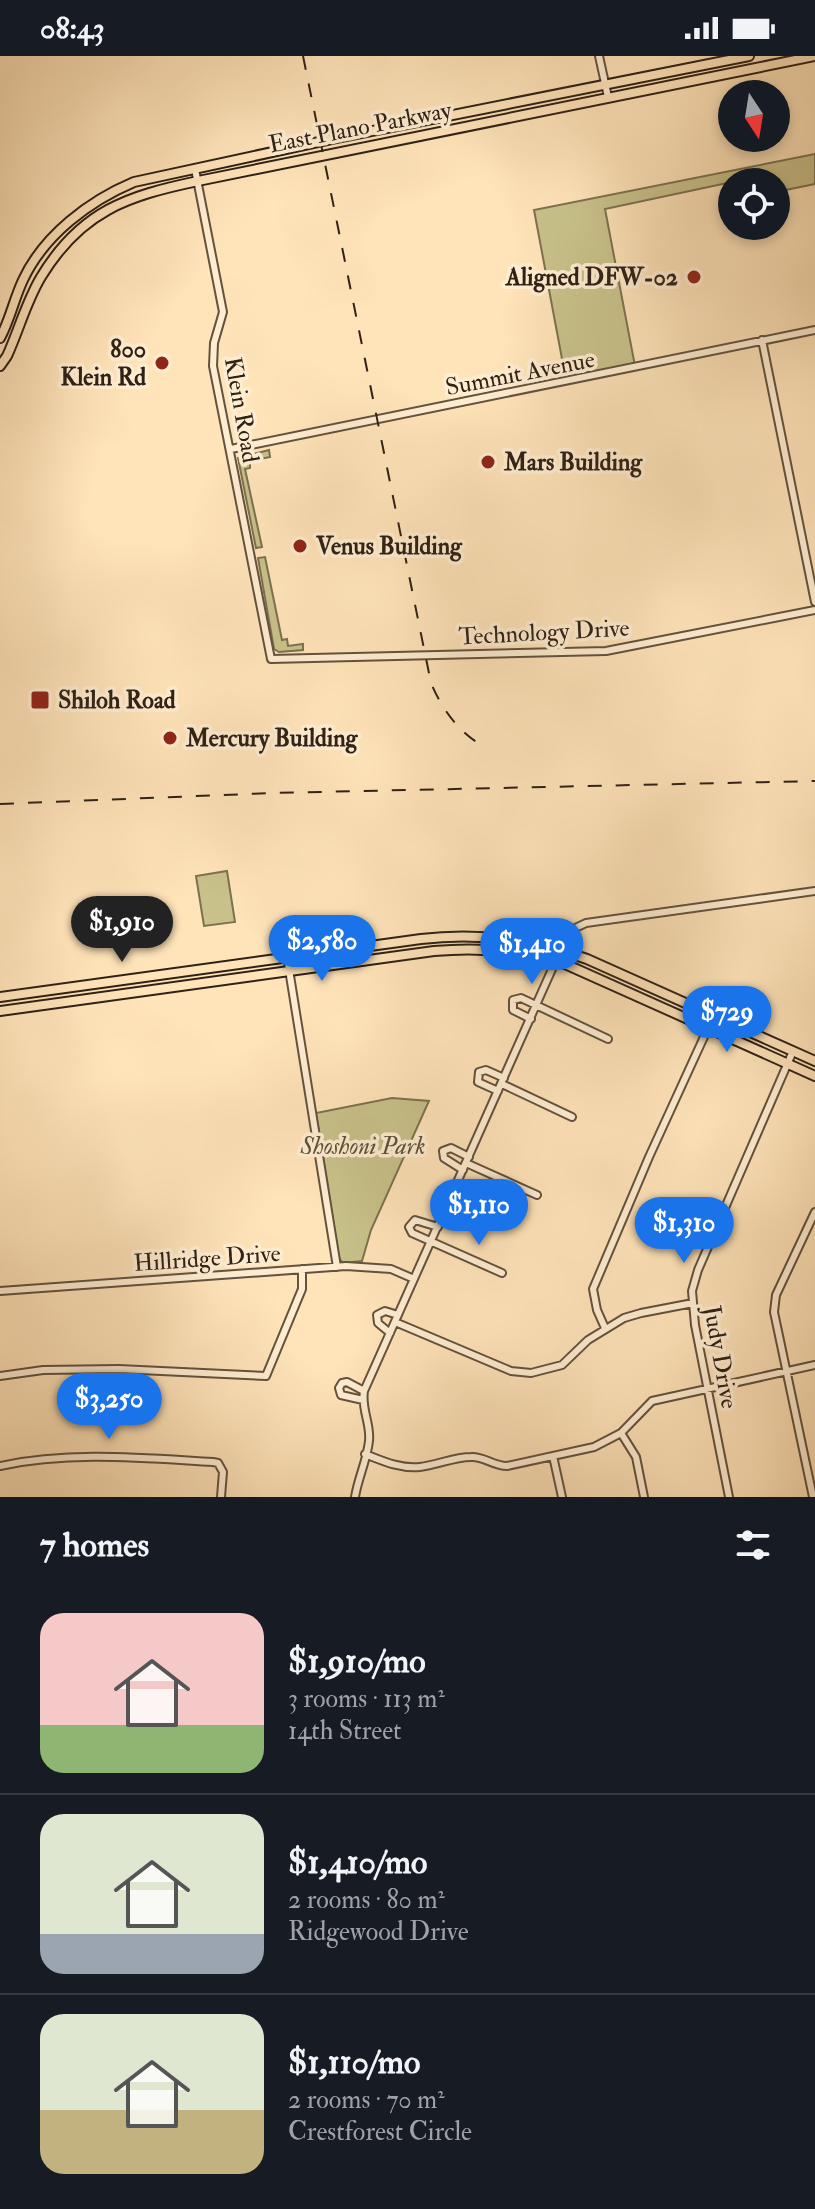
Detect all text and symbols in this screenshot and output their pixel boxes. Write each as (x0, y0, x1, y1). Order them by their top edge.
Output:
text: 08:43 (40, 10, 105, 47)
north arrow (718, 80, 790, 152)
map controls (718, 80, 790, 240)
street label: East Plano Parkway (266, 94, 455, 160)
button: locate (718, 168, 790, 240)
place label: Aligned DFW-02 (505, 262, 678, 293)
marker: Aligned DFW-02 (685, 268, 703, 286)
place label: 800 Klein Rd (61, 334, 146, 393)
street label: Summit Avenue (443, 344, 597, 403)
marker: 800 Klein Rd (153, 354, 171, 372)
street label: Klein Road (217, 355, 266, 466)
place label: Mars Building (503, 447, 643, 478)
marker: Mars Building (479, 453, 497, 471)
place label: Venus Building (315, 531, 463, 562)
marker: Venus Building (291, 537, 309, 555)
street label: Technology Drive (458, 613, 630, 652)
place label: Shiloh Road (58, 685, 176, 716)
marker: Shiloh Road (29, 689, 51, 711)
place label: Mercury Building (185, 723, 359, 754)
marker: Mercury Building (161, 729, 179, 747)
pin: $1,910 (57, 896, 187, 964)
text: $1,910 (89, 906, 155, 938)
pin: $2,580 (257, 915, 387, 983)
pin: $1,410 (467, 918, 597, 986)
text: $2,580 (287, 925, 357, 957)
text: $1,410 (498, 928, 566, 960)
pin: $729 (680, 986, 774, 1054)
text: $729 (700, 996, 754, 1028)
park label: Shoshoni Park (299, 1131, 426, 1162)
pin: $1,110 (414, 1179, 544, 1247)
text: $1,110 (448, 1189, 510, 1221)
pin: $1,310 (619, 1197, 749, 1265)
text: $1,310 (653, 1207, 715, 1239)
street label: Hillridge Drive (133, 1238, 282, 1279)
street label: Judy Drive (696, 1302, 745, 1411)
pin: $3,250 (44, 1373, 174, 1441)
text: $3,250 (75, 1383, 143, 1415)
icon: filters (731, 1523, 775, 1567)
text: 7 homes (40, 1524, 149, 1567)
text: $1,910/mo (288, 1640, 426, 1683)
icon: home (104, 1645, 200, 1741)
text: 3 rooms · 113 m² (288, 1683, 445, 1715)
text: 14th Street (288, 1715, 402, 1747)
text: $1,410/mo (288, 1841, 427, 1884)
icon: home (104, 1846, 200, 1942)
text: 2 rooms · 80 m² (288, 1884, 445, 1916)
text: Ridgewood Drive (288, 1916, 469, 1948)
text: $1,110/mo (288, 2041, 420, 2084)
icon: home (104, 2046, 200, 2142)
text: 2 rooms · 70 m² (288, 2084, 445, 2116)
text: Crestforest Circle (288, 2116, 472, 2148)

